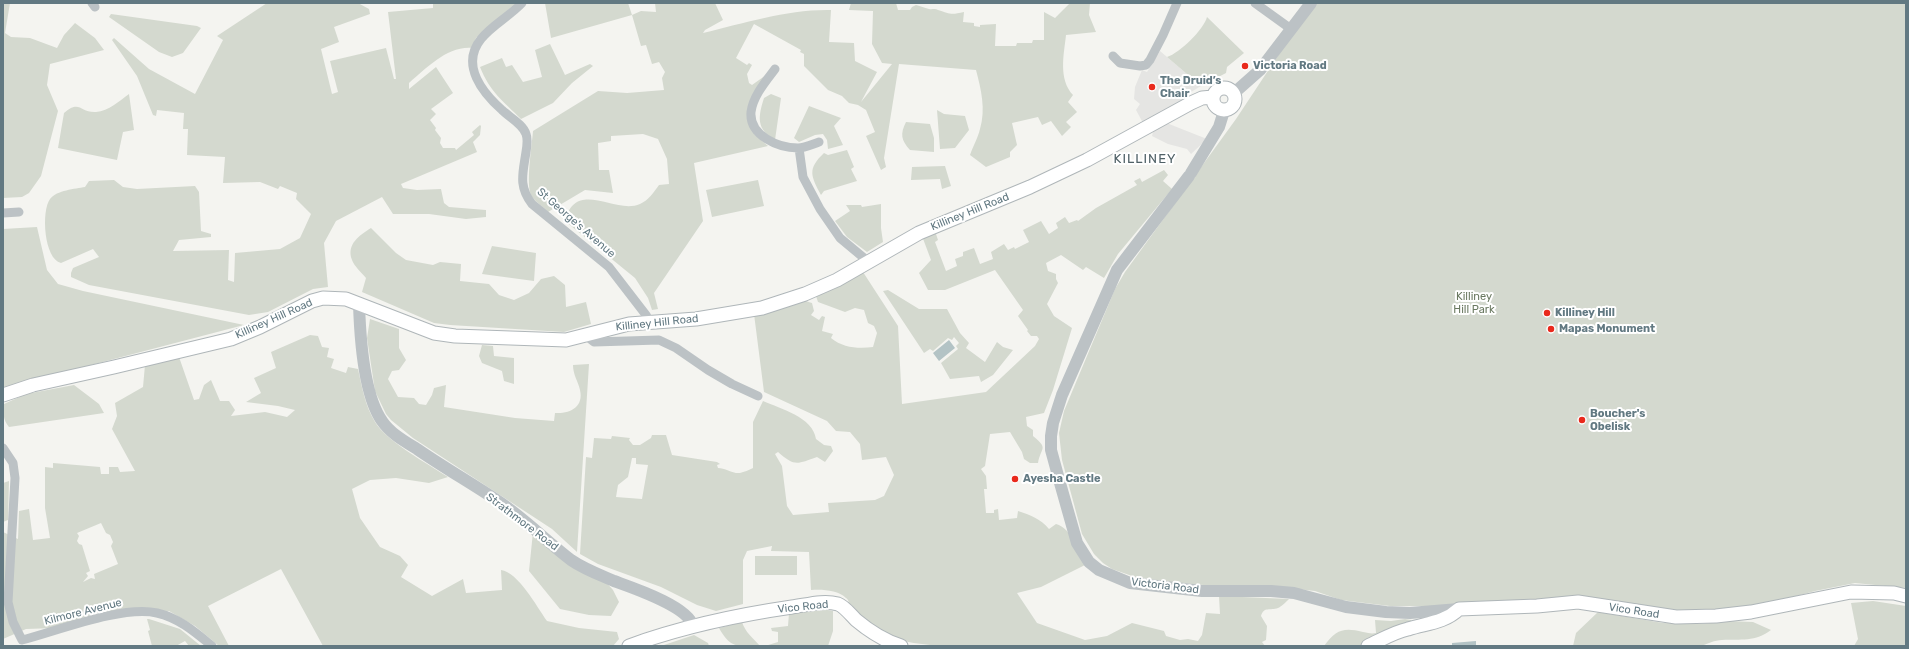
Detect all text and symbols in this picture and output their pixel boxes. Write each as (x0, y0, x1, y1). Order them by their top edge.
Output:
place label: Victoria Road (1253, 59, 1327, 73)
marker: Victoria Road (1240, 61, 1250, 71)
place label: The Druid’s Chair (1160, 74, 1221, 100)
marker: The Druid’s Chair (1147, 82, 1157, 92)
district label: KILLINEY (1114, 151, 1176, 167)
street label: St George's Avenue (534, 185, 618, 261)
street label: Killiney Hill Road (929, 190, 1011, 234)
park label: Killiney Hill Park (1453, 290, 1495, 316)
street label: Killiney Hill Road (233, 296, 315, 342)
place label: Killiney Hill (1555, 306, 1615, 320)
marker: Killiney Hill (1542, 308, 1552, 318)
street label: Killiney Hill Road (615, 312, 699, 334)
place label: Mapas Monument (1559, 322, 1655, 336)
marker: Mapas Monument (1546, 324, 1556, 334)
place label: Boucher's Obelisk (1590, 407, 1645, 433)
marker: Boucher's Obelisk (1577, 415, 1587, 425)
place label: Ayesha Castle (1023, 472, 1100, 486)
marker: Ayesha Castle (1010, 474, 1020, 484)
street label: Strathmore Road (483, 490, 561, 554)
street label: Victoria Road (1130, 575, 1200, 597)
street label: Kilmore Avenue (43, 596, 123, 628)
street label: Vico Road (777, 598, 829, 616)
street label: Vico Road (1608, 600, 1660, 622)

